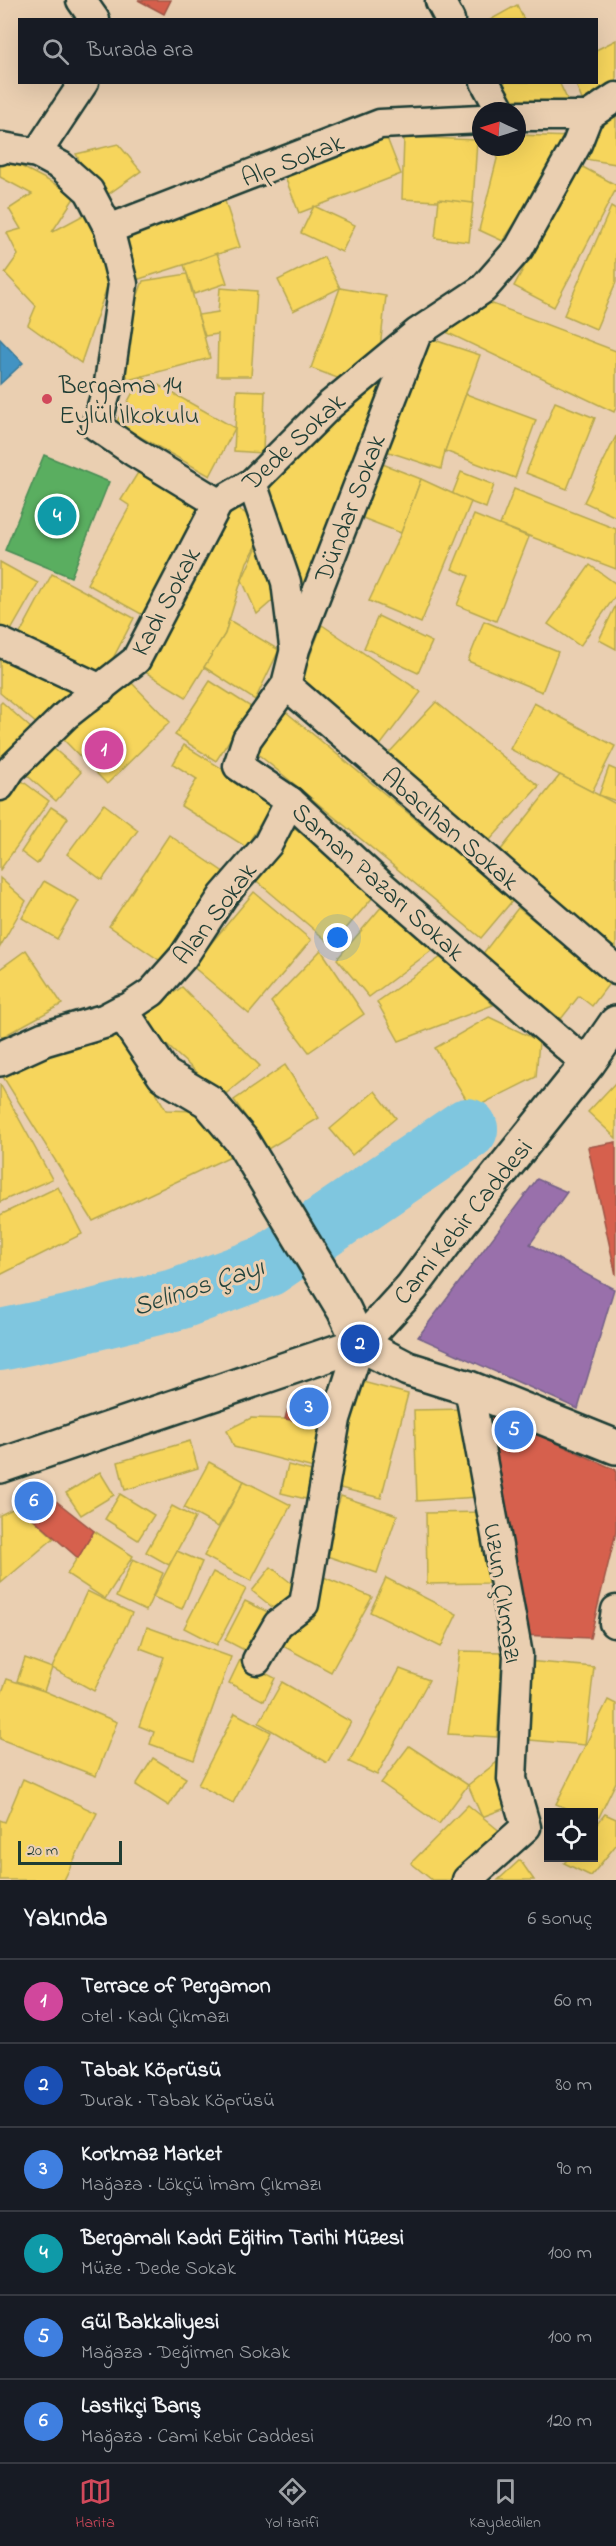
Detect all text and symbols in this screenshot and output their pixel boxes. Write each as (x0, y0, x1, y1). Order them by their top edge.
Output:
search box (18, 18, 598, 84)
icon: search (39, 35, 72, 68)
text: Burada ara (87, 35, 193, 67)
north arrow (472, 102, 526, 156)
street label: Alp Sokak (236, 125, 351, 199)
place label: Bergama 14 Eylül İlkokulu (58, 368, 199, 436)
street label: Dede Sokak (234, 385, 356, 502)
marker: Bergama 14 Eylül İlkokulu (40, 392, 54, 406)
street label: Dündar Sokak (306, 429, 398, 590)
pin: 4 (38, 494, 76, 538)
street label: Kadı Sokak (123, 541, 213, 664)
pin: 1 (84, 728, 124, 772)
street label: Abacıhan Sokak (372, 760, 527, 901)
street label: Saman Pazarı Sokak (282, 795, 473, 972)
street label: Alan Sokak (165, 855, 268, 974)
your location (323, 923, 352, 952)
street label: Cami Kebir Caddesi (385, 1132, 543, 1314)
water label: Selinos Çayı (128, 1248, 271, 1328)
pin: 2 (340, 1322, 380, 1366)
pin: 3 (290, 1384, 328, 1430)
pin: 5 (494, 1408, 534, 1452)
pin: 6 (15, 1478, 54, 1524)
street label: Uzun Çıkmazı (471, 1521, 531, 1666)
map controls (544, 1808, 598, 1862)
button: locate (544, 1808, 598, 1862)
scale bar (18, 1838, 122, 1866)
text: 20 m (27, 1839, 58, 1863)
text: Yakında (24, 1900, 108, 1938)
text: 6 sonuç (528, 1905, 592, 1934)
text: Terrace of Pergamon (81, 1971, 271, 2003)
text: 1 (40, 1987, 47, 2016)
text: 60 m (554, 1987, 592, 2016)
text: Otel · Kadı Çıkmazı (81, 2003, 229, 2032)
text: Tabak Köprüsü (81, 2055, 221, 2087)
text: 2 (39, 2071, 48, 2100)
text: 80 m (555, 2071, 592, 2100)
text: Durak · Tabak Köprüsü (81, 2087, 275, 2116)
text: Korkmaz Market (81, 2139, 222, 2171)
text: 3 (39, 2155, 48, 2184)
text: 90 m (557, 2155, 592, 2184)
text: Mağaza · Lökçü İmam Çıkmazı (81, 2171, 322, 2200)
text: Bergamalı Kadri Eğitim Tarihi Müzesi (81, 2223, 404, 2255)
text: 4 (39, 2239, 48, 2268)
text: 100 m (548, 2239, 592, 2268)
text: Müze · Dede Sokak (81, 2255, 236, 2284)
text: Gül Bakkaliyesi (81, 2307, 219, 2339)
text: 5 (38, 2323, 49, 2352)
text: 100 m (548, 2323, 592, 2352)
text: Mağaza · Değirmen Sokak (81, 2339, 290, 2368)
text: Lastikçi Barış (81, 2391, 201, 2423)
text: 6 (39, 2407, 48, 2436)
text: 120 m (547, 2407, 592, 2436)
text: Mağaza · Cami Kebir Caddesi (81, 2423, 314, 2452)
tab: Harita (75, 2475, 115, 2535)
tab: Yol tarifi (265, 2475, 319, 2535)
tab: Kaydedilen (469, 2475, 541, 2535)

